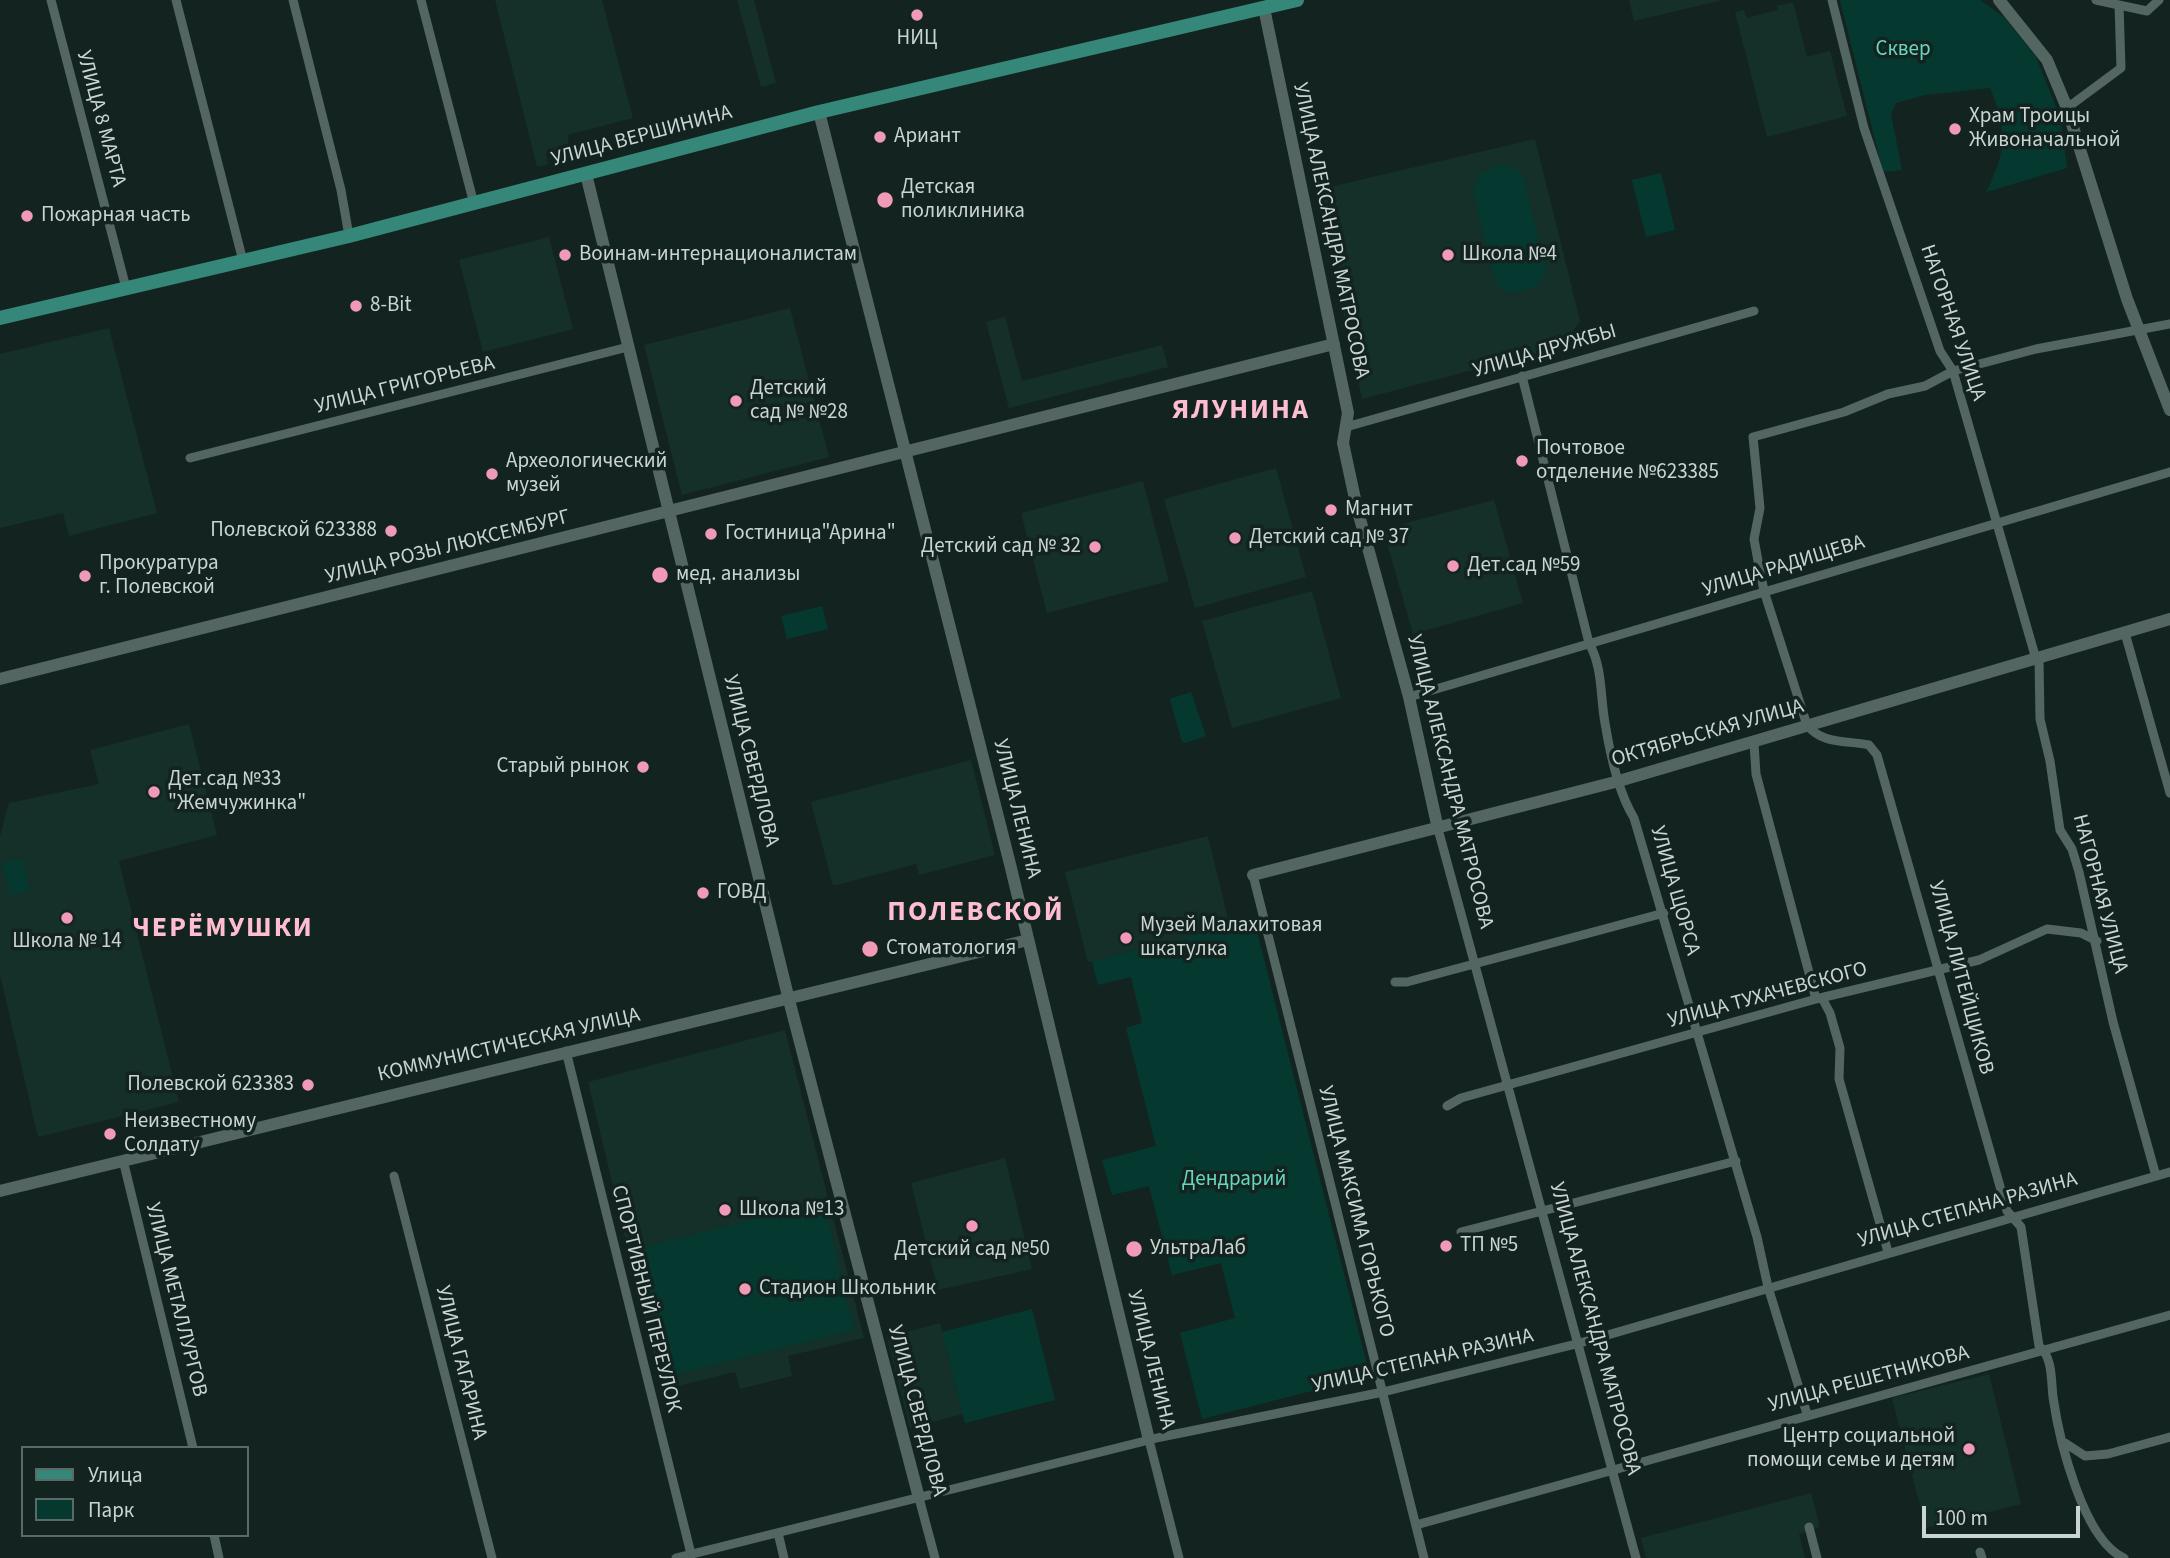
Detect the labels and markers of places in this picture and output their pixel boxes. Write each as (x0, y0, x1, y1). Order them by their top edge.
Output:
marker: НИЦ (909, 7, 925, 23)
place label: НИЦ (897, 26, 937, 52)
place label: Храм Троицы Живоначальной (1969, 104, 2121, 154)
marker: Храм Троицы Живоначальной (1947, 121, 1963, 137)
place label: Ариант (894, 124, 961, 150)
marker: Ариант (872, 129, 888, 145)
place label: Детская поликлиника (901, 175, 1025, 225)
marker: Детская поликлиника (875, 190, 895, 210)
place label: Пожарная часть (41, 203, 190, 229)
marker: Пожарная часть (19, 208, 35, 224)
place label: Воинам-интернационалистам (579, 242, 857, 268)
place label: Школа №4 (1462, 242, 1557, 268)
marker: Воинам-интернационалистам (557, 247, 573, 263)
marker: Школа №4 (1440, 247, 1456, 263)
place label: 8-Bit (370, 293, 412, 319)
marker: 8-Bit (348, 298, 364, 314)
place label: Детский сад № №28 (750, 376, 848, 426)
marker: Детский сад № №28 (728, 393, 744, 409)
place label: Почтовое отделение №623385 (1536, 436, 1719, 486)
place label: Археологический музей (506, 449, 667, 499)
marker: Почтовое отделение №623385 (1514, 453, 1530, 469)
marker: Археологический музей (484, 466, 500, 482)
place label: Магнит (1345, 497, 1413, 523)
marker: Магнит (1323, 502, 1339, 518)
place label: Полевской 623388 (210, 518, 377, 544)
place label: Гостиница"Арина" (725, 521, 896, 547)
marker: Полевской 623388 (383, 523, 399, 539)
place label: Детский сад № 37 (1249, 525, 1409, 551)
marker: Гостиница"Арина" (703, 526, 719, 542)
marker: Детский сад № 37 (1227, 530, 1243, 546)
place label: Детский сад № 32 (921, 534, 1081, 560)
marker: Детский сад № 32 (1087, 539, 1103, 555)
place label: Прокуратура г. Полевской (99, 551, 219, 601)
place label: Дет.сад №59 (1467, 553, 1581, 579)
marker: Дет.сад №59 (1445, 558, 1461, 574)
place label: мед. анализы (676, 562, 800, 588)
marker: мед. анализы (650, 565, 670, 585)
marker: Прокуратура г. Полевской (77, 568, 93, 584)
place label: Старый рынок (497, 754, 629, 780)
marker: Старый рынок (635, 759, 651, 775)
place label: Дет.сад №33 "Жемчужинка" (168, 767, 306, 817)
marker: Дет.сад №33 "Жемчужинка" (146, 784, 162, 800)
place label: ГОВД (717, 880, 766, 906)
marker: ГОВД (695, 885, 711, 901)
marker: Школа № 14 (59, 910, 75, 926)
place label: Музей Малахитовая шкатулка (1140, 913, 1322, 963)
place label: Школа № 14 (12, 929, 122, 955)
marker: Музей Малахитовая шкатулка (1118, 930, 1134, 946)
place label: Стоматология (886, 936, 1016, 962)
marker: Стоматология (860, 939, 880, 959)
place label: Полевской 623383 (127, 1072, 294, 1098)
marker: Полевской 623383 (300, 1077, 316, 1093)
place label: Неизвестному Солдату (124, 1109, 256, 1159)
marker: Неизвестному Солдату (102, 1126, 118, 1142)
place label: Школа №13 (739, 1197, 844, 1223)
marker: Школа №13 (717, 1202, 733, 1218)
marker: Детский сад №50 (964, 1218, 980, 1234)
place label: ТП №5 (1460, 1233, 1518, 1259)
place label: УльтраЛаб (1150, 1236, 1246, 1262)
place label: Детский сад №50 (894, 1237, 1050, 1263)
marker: ТП №5 (1438, 1238, 1454, 1254)
marker: УльтраЛаб (1124, 1239, 1144, 1259)
place label: Стадион Школьник (759, 1276, 936, 1302)
marker: Стадион Школьник (737, 1281, 753, 1297)
place label: Центр социальной помощи семье и детям (1747, 1424, 1955, 1474)
marker: Центр социальной помощи семье и детям (1961, 1441, 1977, 1457)

